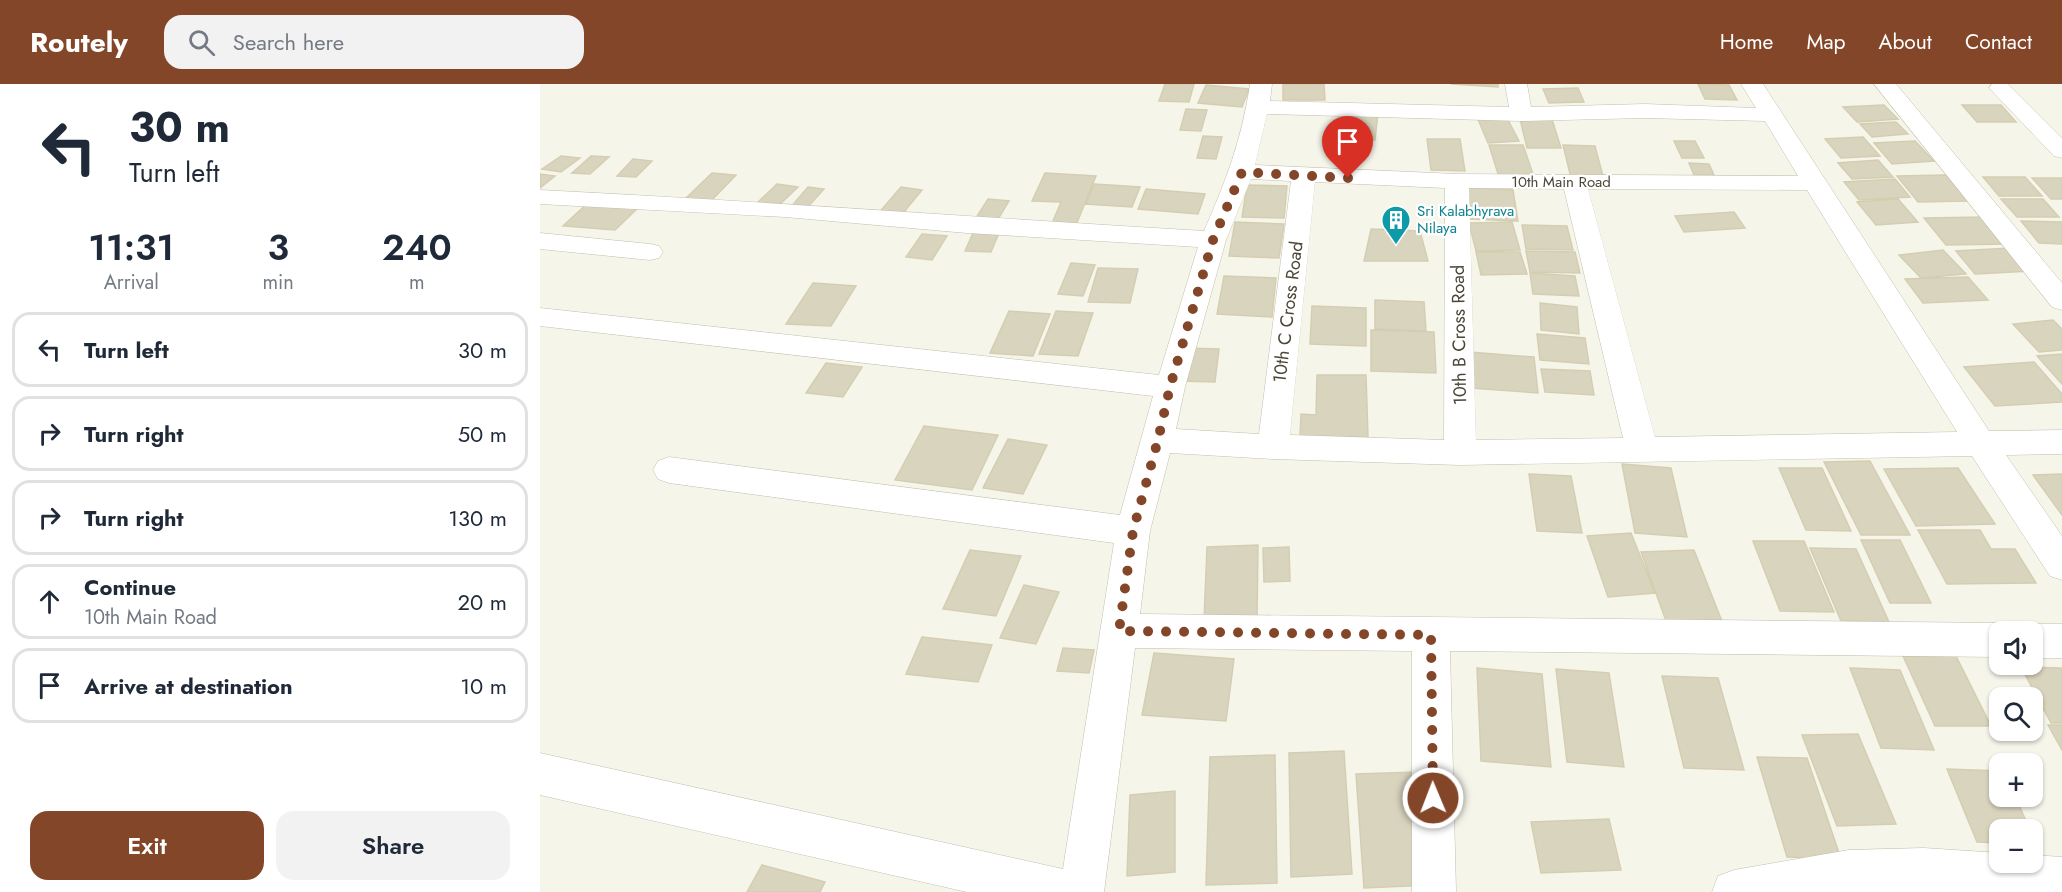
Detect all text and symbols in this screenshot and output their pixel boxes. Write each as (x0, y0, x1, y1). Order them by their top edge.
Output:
search box (164, 15, 584, 69)
text: Routely (30, 22, 128, 63)
icon: search (185, 26, 218, 59)
text: Search here (233, 26, 344, 58)
text: Home (1720, 27, 1773, 57)
text: Map (1806, 27, 1846, 57)
text: About (1879, 27, 1932, 57)
text: Contact (1965, 27, 2032, 57)
text: 30 m (129, 97, 230, 158)
icon: left (30, 108, 108, 186)
pin (1322, 116, 1373, 178)
icon: arrive (1331, 125, 1364, 158)
text: Turn left (129, 153, 219, 192)
street label: 10th Main Road (1511, 171, 1611, 193)
place label: Sri Kalabhyrava Nilaya (1417, 200, 1514, 239)
building icon: Sri Kalabhyrava Nilaya (1380, 204, 1412, 246)
text: 11:31 (88, 221, 174, 273)
text: 3 (267, 221, 289, 273)
text: 240 (382, 221, 452, 273)
street label: 10th C Cross Road (1266, 240, 1310, 384)
street label: 10th B Cross Road (1445, 265, 1473, 405)
text: Arrival (104, 268, 159, 297)
text: min (262, 268, 294, 297)
text: m (409, 268, 425, 297)
icon: left (33, 333, 66, 366)
text: Turn left (84, 334, 169, 366)
text: 30 m (458, 334, 507, 366)
icon: right (33, 417, 66, 450)
text: Turn right (84, 418, 184, 450)
text: 50 m (458, 418, 507, 450)
icon: right (33, 501, 66, 534)
text: Turn right (84, 502, 184, 534)
text: 130 m (448, 502, 507, 534)
text: Continue (84, 571, 176, 603)
icon: ahead (33, 585, 66, 618)
text: 20 m (458, 586, 507, 618)
text: 10th Main Road (84, 603, 217, 632)
map controls (1989, 621, 2043, 873)
button: sound (1989, 621, 2043, 675)
icon: arrive (33, 669, 66, 702)
text: Arrive at destination (84, 670, 293, 702)
text: 10 m (460, 670, 507, 702)
button: search (1989, 687, 2043, 741)
button: + (1989, 753, 2043, 807)
position arrow (1401, 766, 1465, 830)
button: Exit (30, 811, 264, 880)
button: Share (276, 811, 510, 880)
button: − (1989, 819, 2043, 873)

